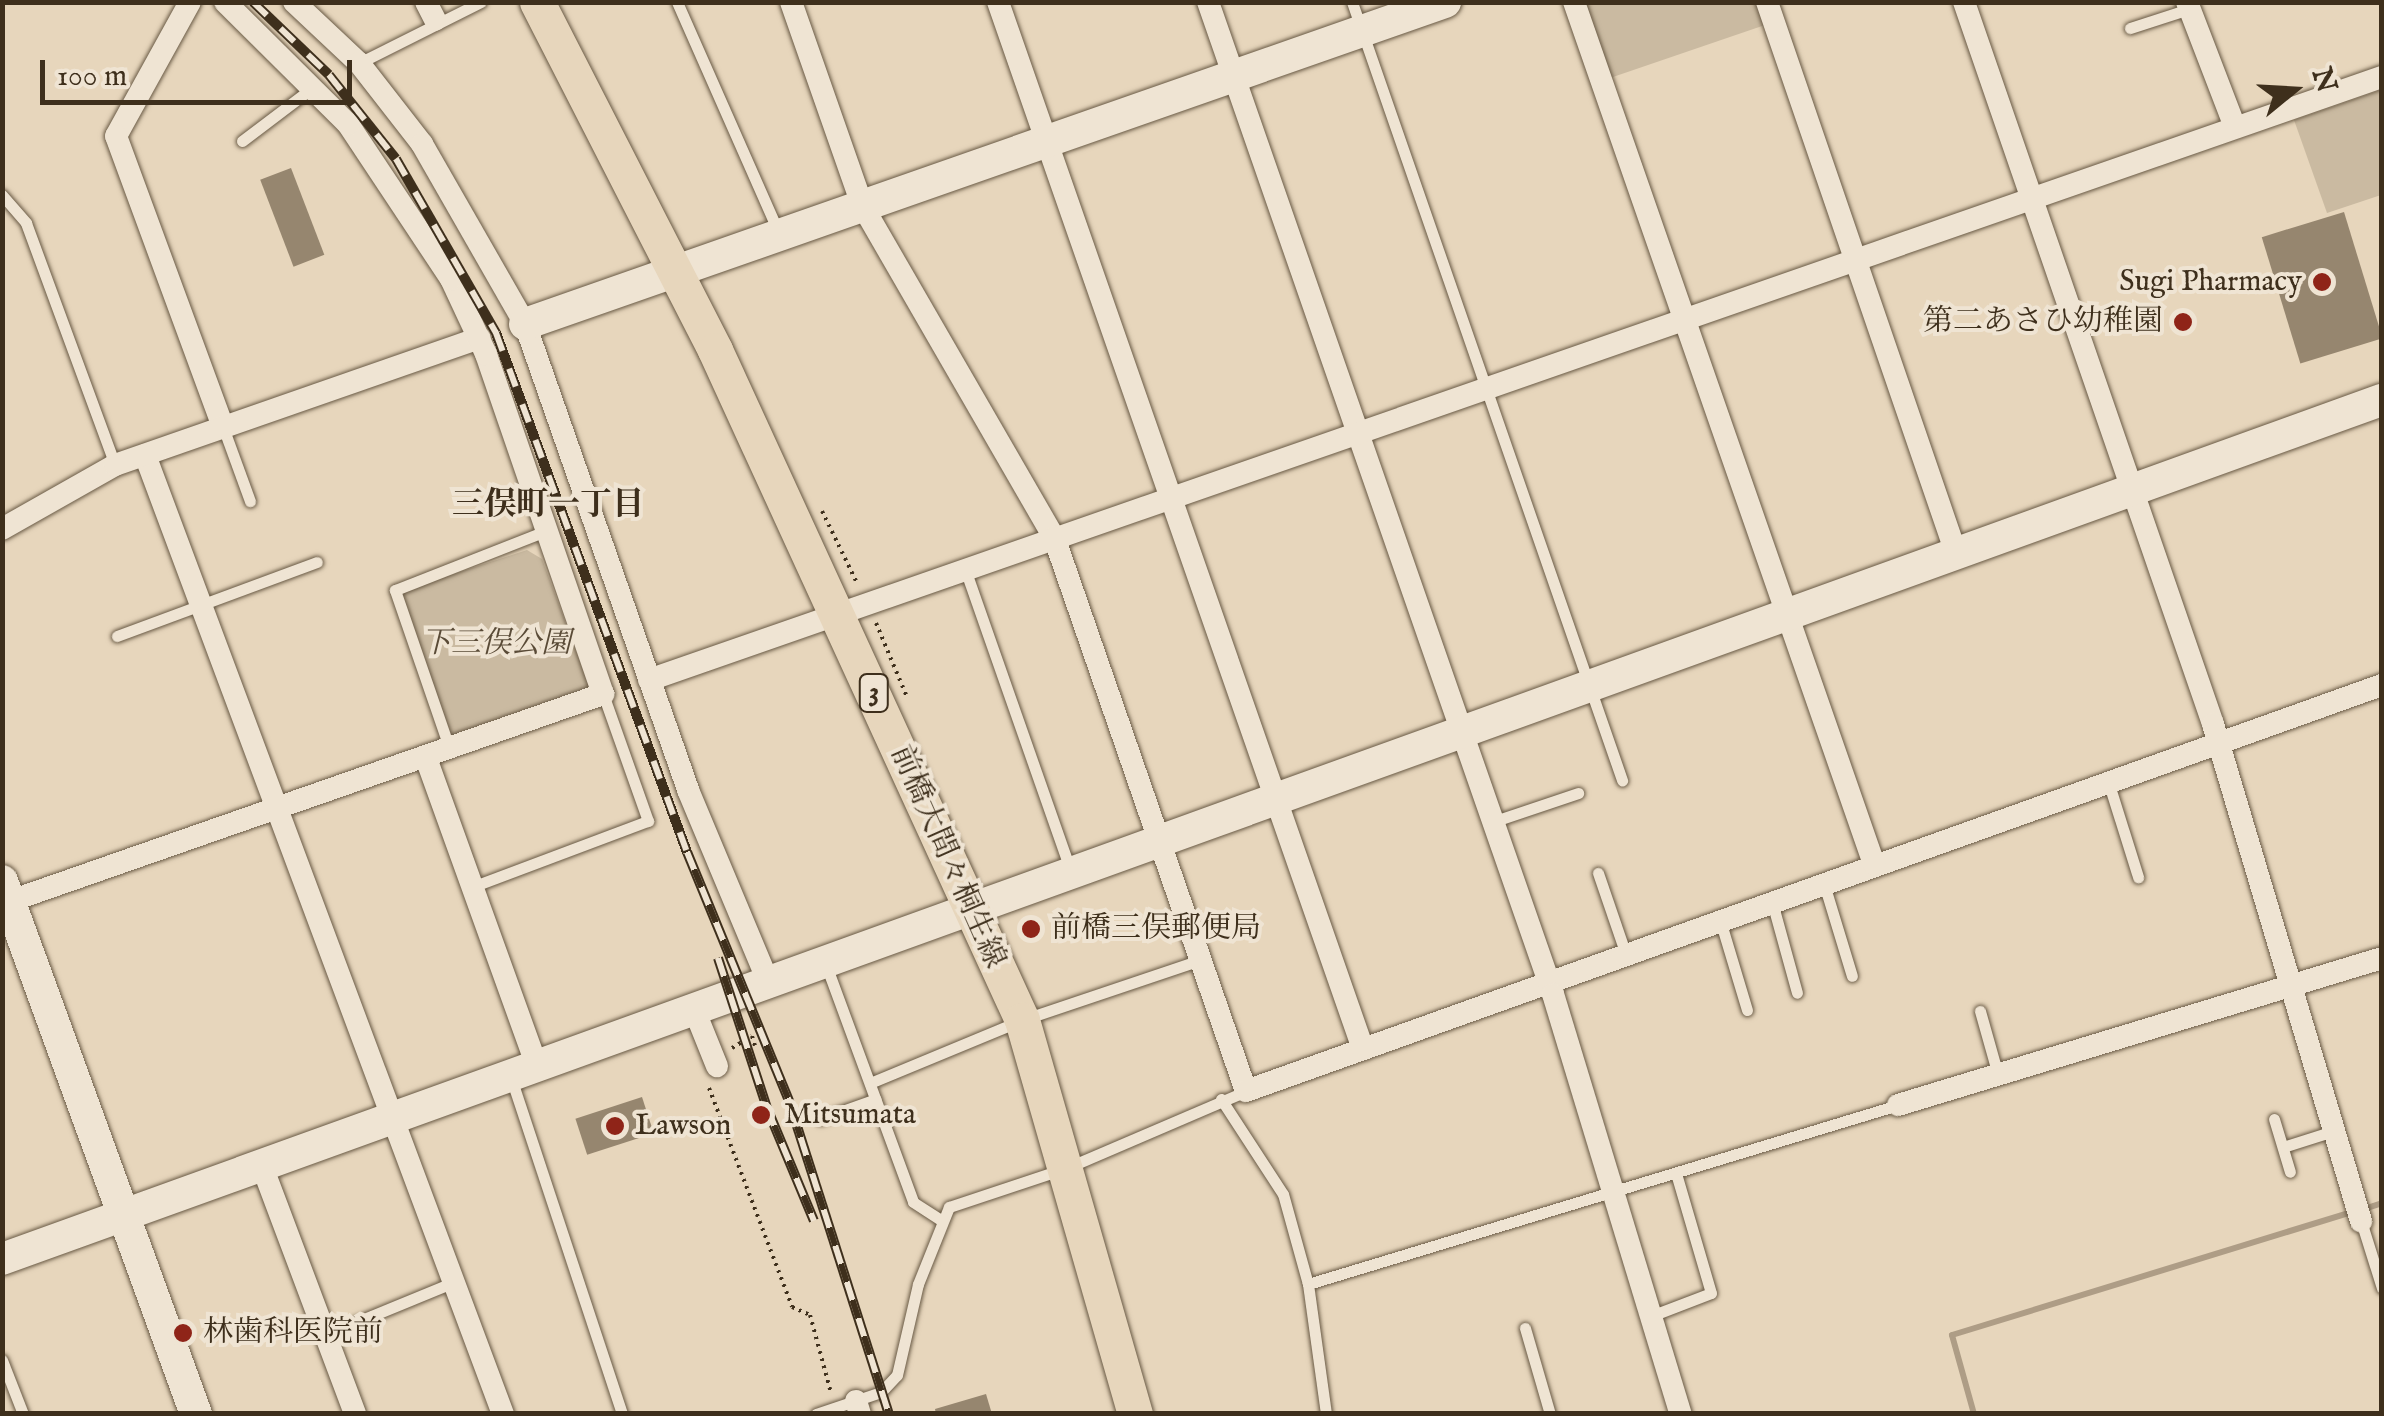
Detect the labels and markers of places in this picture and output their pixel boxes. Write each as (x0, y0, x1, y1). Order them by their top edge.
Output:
place label: Sugi Pharmacy (2119, 264, 2302, 300)
marker: Sugi Pharmacy (2311, 271, 2333, 293)
place label: 第二あさひ幼稚園 (1923, 304, 2163, 340)
marker: 第二あさひ幼稚園 (2172, 311, 2194, 333)
place label: 前橋三俣郵便局 (1051, 911, 1261, 947)
marker: 前橋三俣郵便局 (1020, 918, 1042, 940)
place label: Mitsumata (784, 1097, 916, 1133)
marker: Mitsumata (748, 1102, 774, 1128)
place label: Lawson (635, 1108, 731, 1144)
marker: Lawson (604, 1115, 626, 1137)
place label: 林歯科医院前 (203, 1315, 383, 1351)
marker: 林歯科医院前 (172, 1322, 194, 1344)

